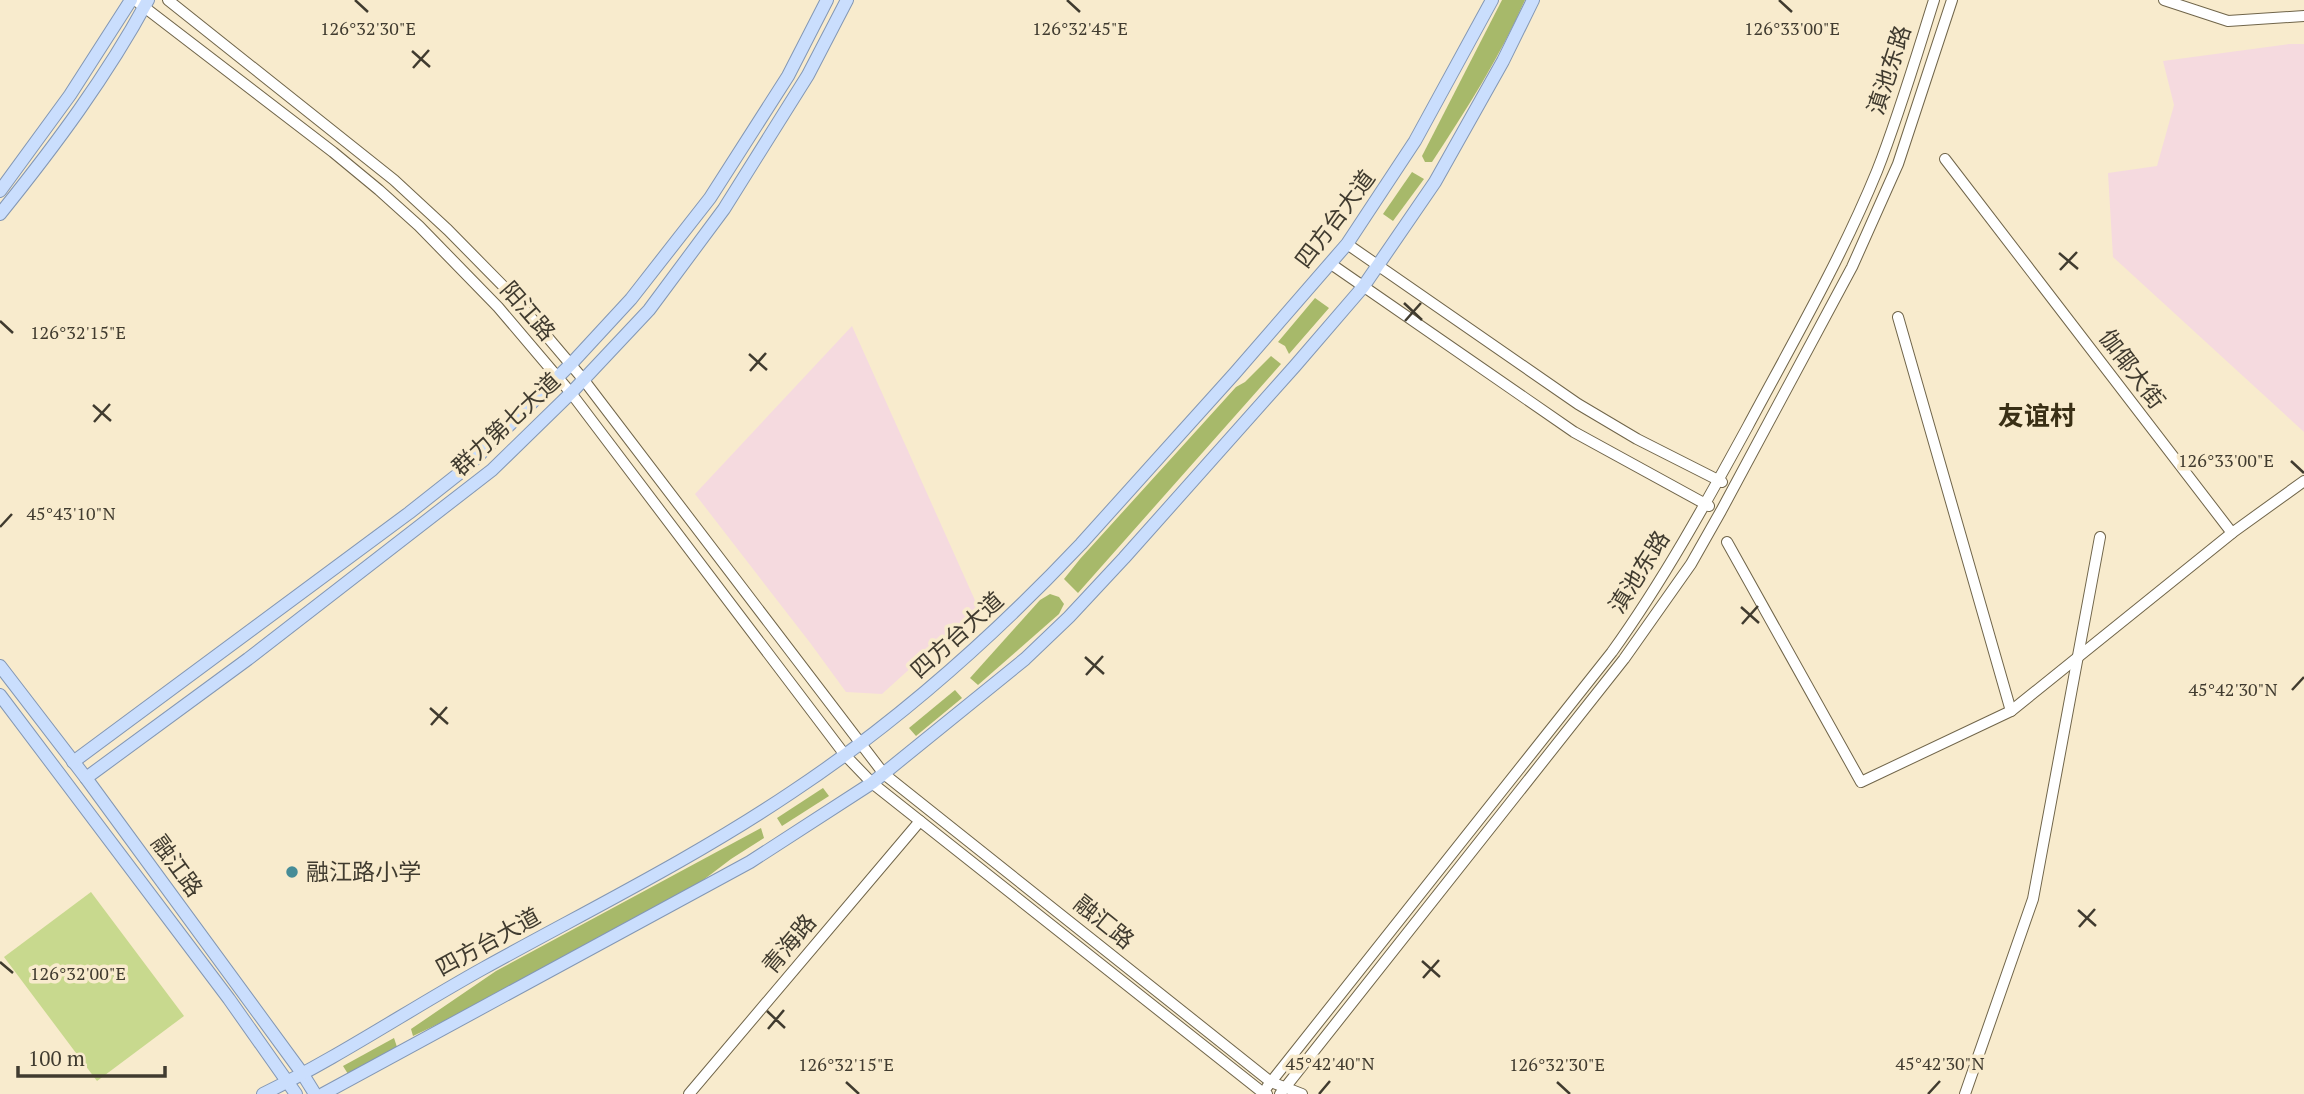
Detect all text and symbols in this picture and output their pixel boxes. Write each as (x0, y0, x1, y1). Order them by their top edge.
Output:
text: 126°32'30"E (320, 16, 416, 40)
text: 126°32'45"E (1032, 16, 1128, 40)
text: 126°33'00"E (1744, 16, 1840, 40)
street label: 滇池东路 (1860, 21, 1917, 118)
street label: 四方台大道 (1288, 163, 1382, 274)
street label: 阳江路 (494, 274, 563, 347)
text: 126°32'15"E (30, 320, 126, 344)
street label: 伽倻大街 (2092, 323, 2172, 415)
street label: 群力第七大道 (445, 365, 567, 482)
district label: 友谊村 (1998, 398, 2076, 432)
text: 126°33'00"E (2178, 448, 2274, 472)
text: 45°43'10"N (26, 501, 116, 525)
street label: 滇池东路 (1601, 525, 1676, 619)
street label: 四方台大道 (904, 585, 1010, 685)
text: 45°42'30"N (2188, 677, 2278, 701)
street label: 融江路 (145, 829, 210, 903)
place label: 融江路小学 (306, 856, 421, 887)
marker: 融江路小学 (284, 864, 300, 880)
street label: 融汇路 (1068, 888, 1141, 955)
street label: 四方台大道 (430, 900, 546, 983)
street label: 青海路 (755, 907, 823, 980)
text: 126°32'00"E (30, 961, 126, 985)
scale bar (18, 1034, 164, 1078)
text: 100 m (28, 1044, 85, 1072)
text: 45°42'40"N (1285, 1051, 1375, 1075)
text: 45°42'30"N (1895, 1051, 1985, 1075)
text: 126°32'15"E (798, 1052, 894, 1076)
text: 126°32'30"E (1509, 1052, 1605, 1076)

